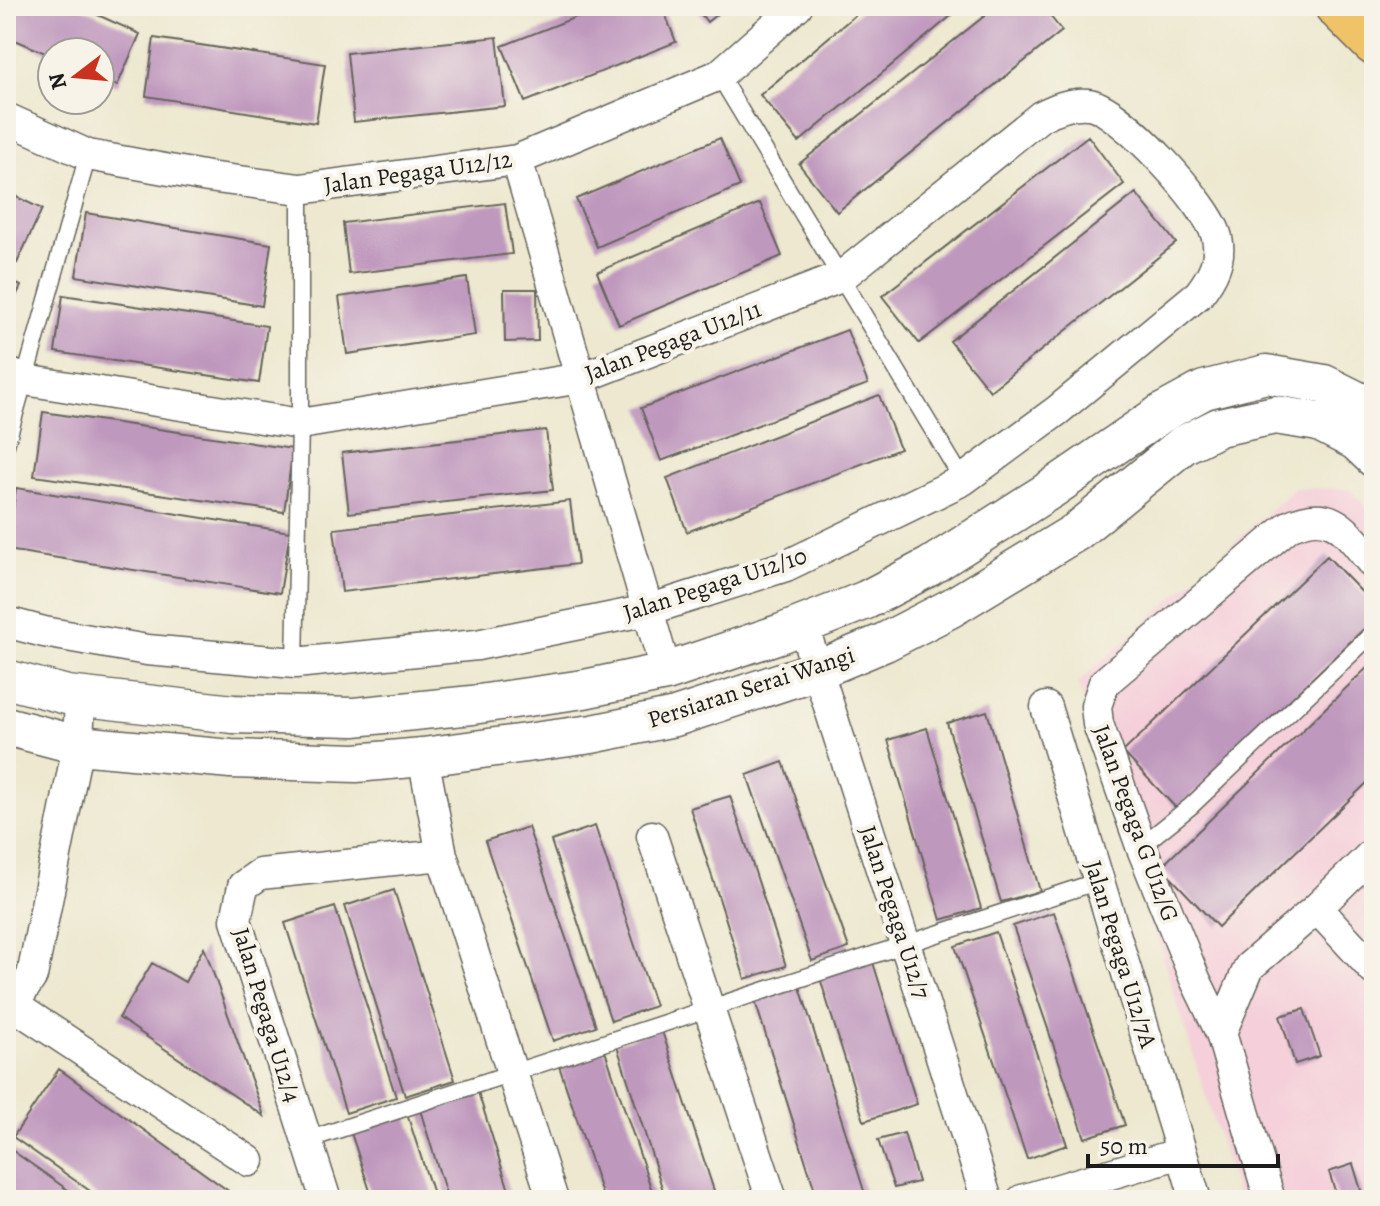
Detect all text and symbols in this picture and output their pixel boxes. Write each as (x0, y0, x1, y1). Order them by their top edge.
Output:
north arrow (36, 36, 116, 116)
text: N (41, 69, 74, 93)
street label: Jalan Pegaga U12/12 (322, 143, 514, 201)
street label: Jalan Pegaga U12/11 (580, 293, 766, 389)
street label: Jalan Pegaga U12/10 (619, 539, 811, 629)
street label: Persiaran Serai Wangi (643, 638, 859, 736)
street label: Jalan Pegaga G U12/G (1086, 720, 1186, 926)
street label: Jalan Pegaga U12/7 (852, 821, 938, 1004)
street label: Jalan Pegaga U12/7A (1077, 856, 1165, 1053)
street label: Jalan Pegaga U12/4 (225, 924, 309, 1106)
scale bar (1088, 1118, 1278, 1168)
text: 50 m (1100, 1130, 1148, 1162)

